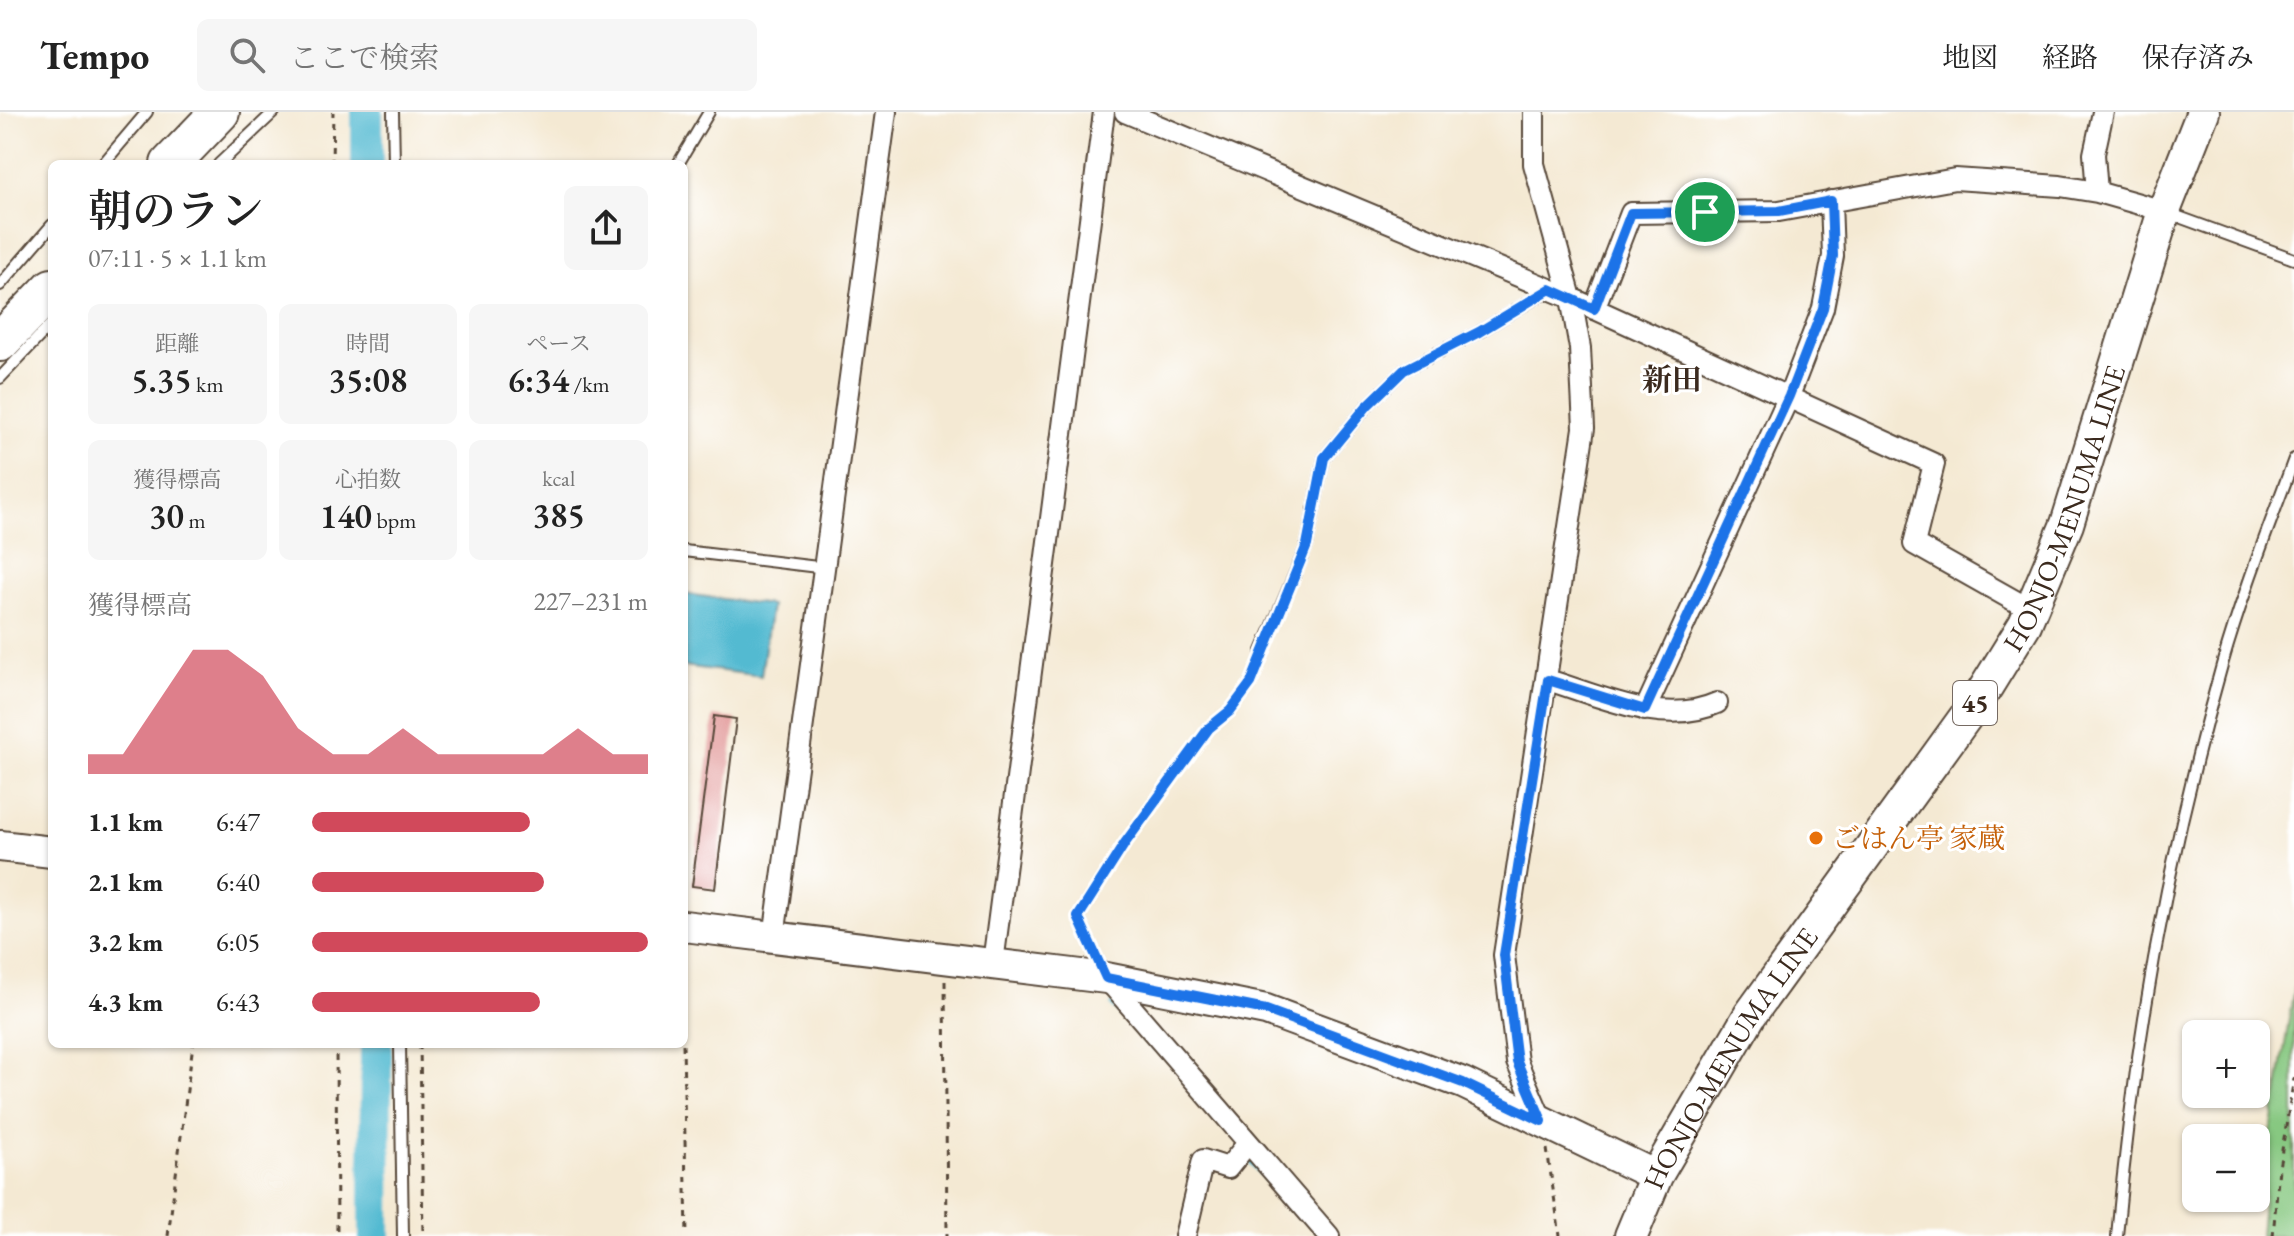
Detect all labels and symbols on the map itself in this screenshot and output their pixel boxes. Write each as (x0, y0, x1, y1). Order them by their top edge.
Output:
pin (1671, 178, 1739, 246)
district label: 新田 (1642, 360, 1702, 399)
street label: HONJO-MENUMA LINE (1994, 361, 2133, 658)
road number: 45 (1953, 681, 1997, 725)
place label: ごはん亭 家蔵 (1832, 820, 2006, 856)
marker: ごはん亭 家蔵 (1807, 829, 1825, 847)
street label: HONJO-MENUMA LINE (1635, 920, 1826, 1194)

